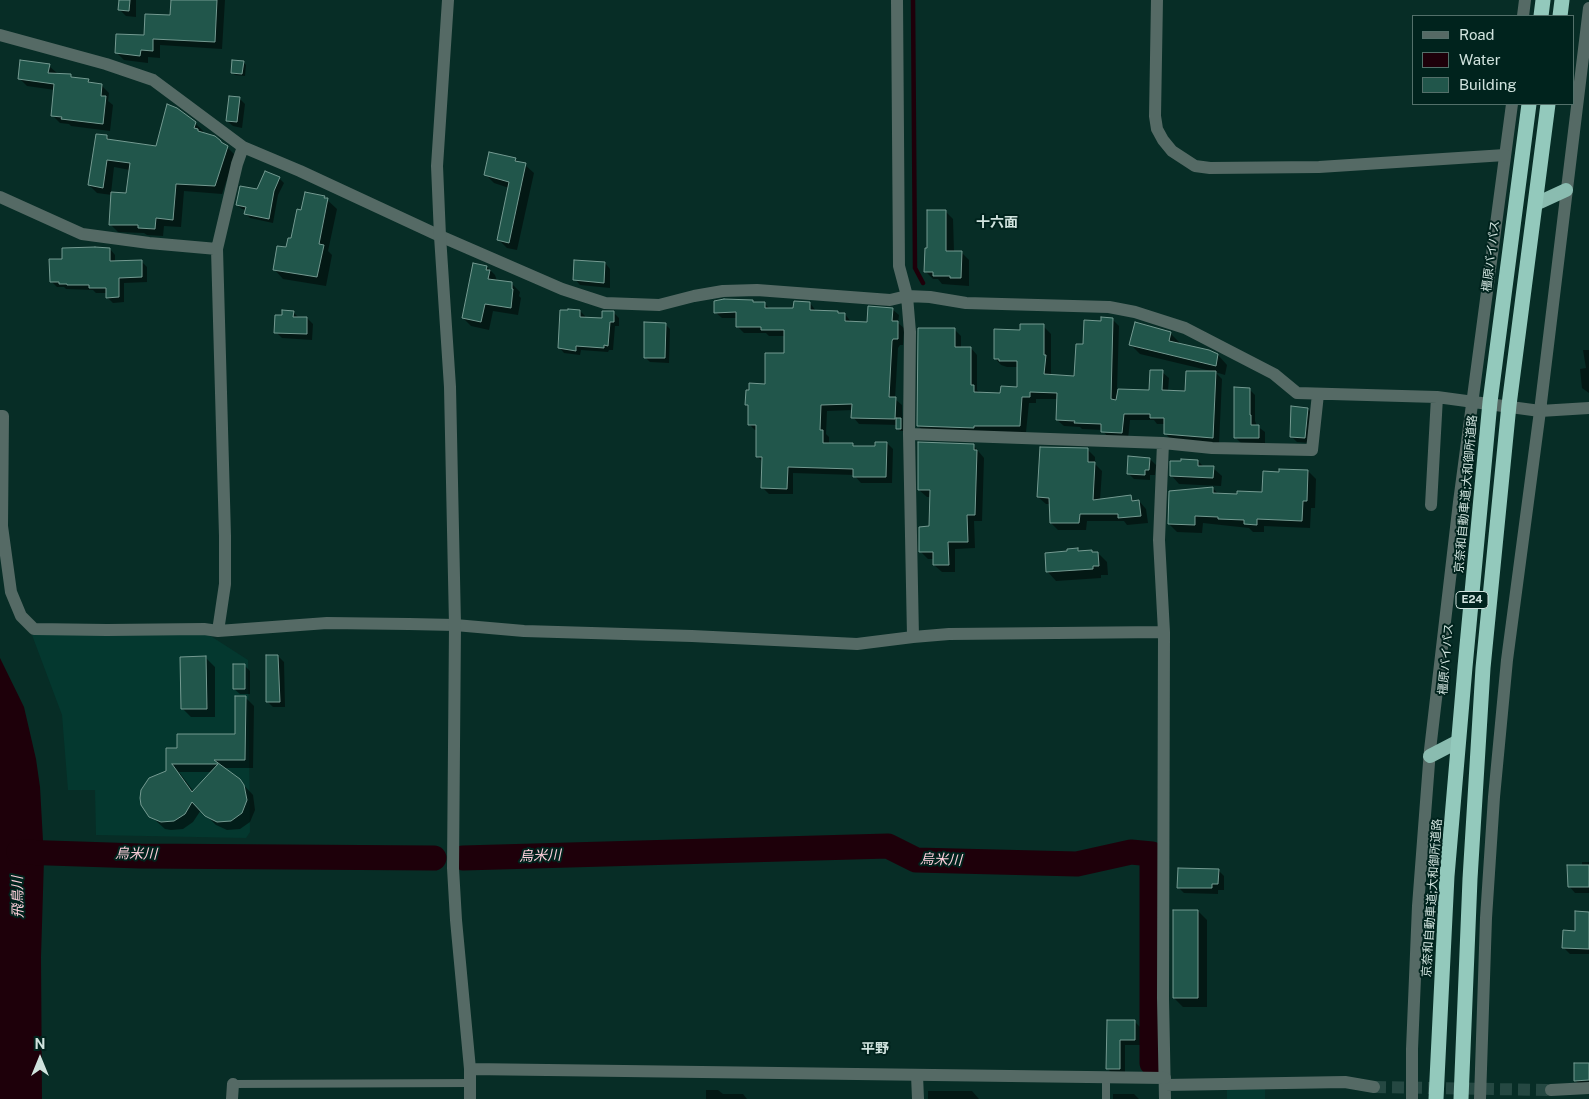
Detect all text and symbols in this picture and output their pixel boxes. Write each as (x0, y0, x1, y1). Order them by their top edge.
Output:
legend (1412, 15, 1574, 105)
text: Road (1459, 26, 1495, 43)
text: Water (1459, 51, 1501, 68)
text: Building (1459, 76, 1517, 93)
district label: 十六面 (976, 215, 1018, 231)
street label: 橿原バイパス (1479, 219, 1503, 293)
street label: 京奈和自動車道;大和御所道路 (1452, 414, 1480, 574)
road number: E24 (1456, 592, 1488, 608)
street label: 橿原バイパス (1436, 623, 1456, 695)
street label: 京奈和自動車道;大和御所道路 (1419, 818, 1445, 978)
water label: 烏米川 (115, 845, 157, 863)
water label: 烏米川 (519, 847, 561, 865)
water label: 烏米川 (920, 851, 962, 869)
water label: 飛鳥川 (9, 876, 27, 918)
north arrow (15, 1034, 65, 1084)
text: N (35, 1036, 45, 1052)
district label: 平野 (861, 1041, 889, 1057)

